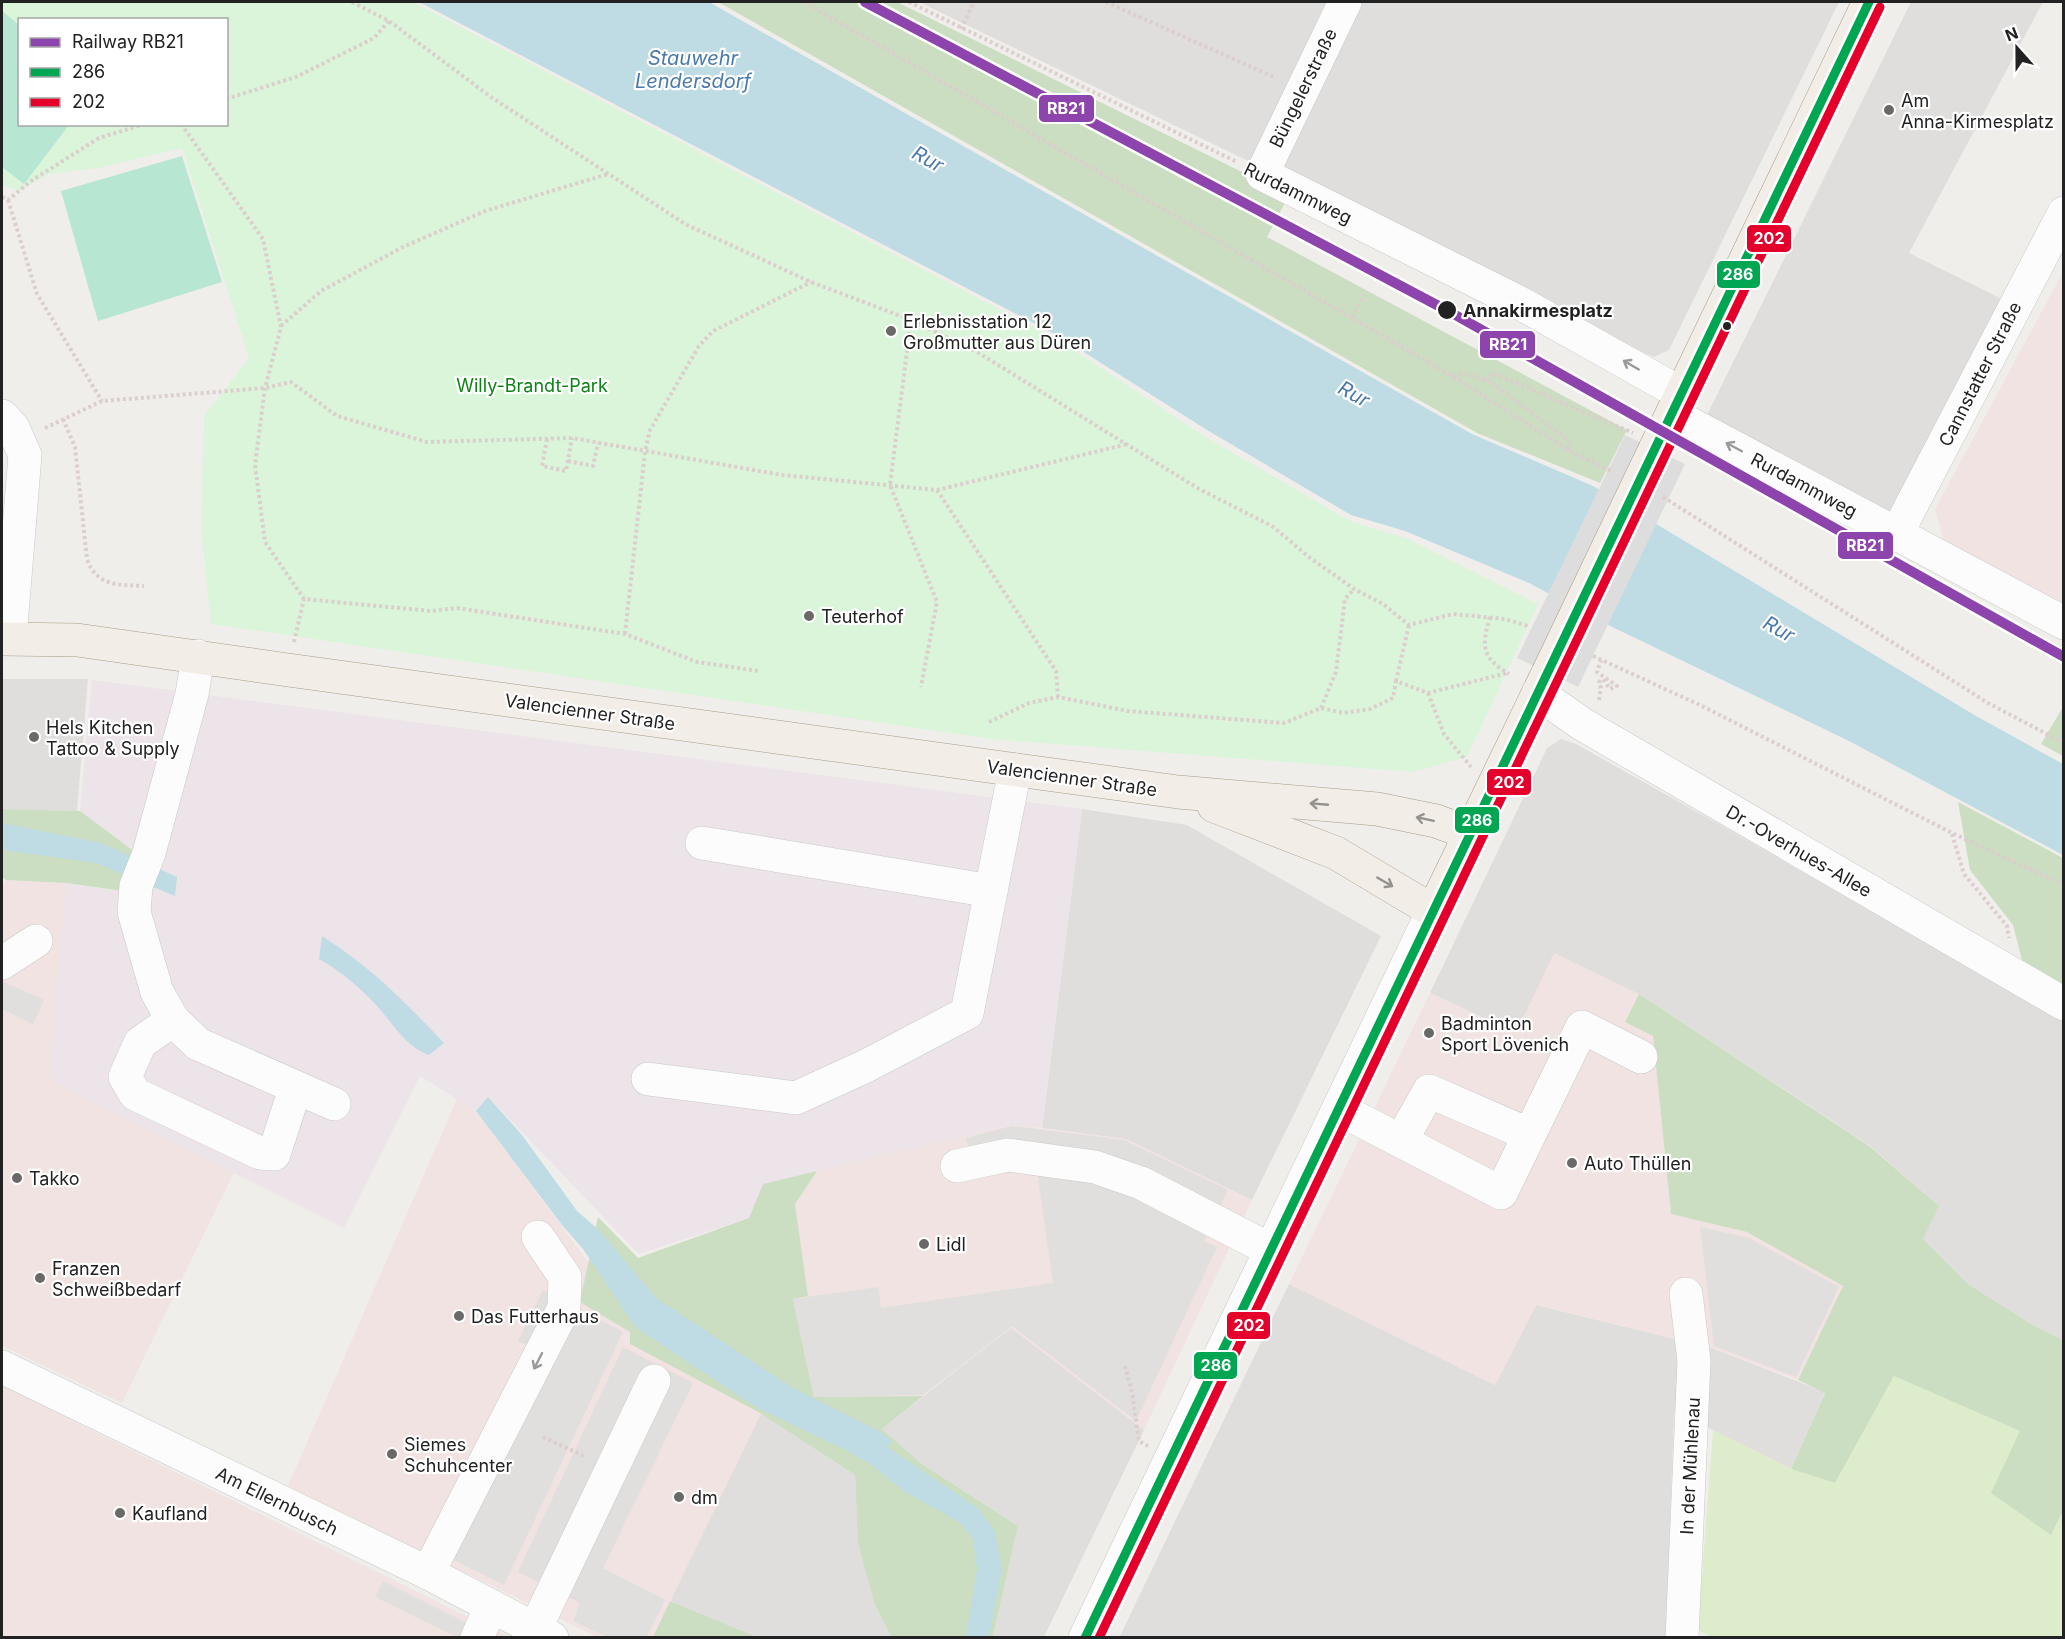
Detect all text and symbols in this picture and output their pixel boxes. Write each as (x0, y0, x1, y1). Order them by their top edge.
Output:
legend (18, 18, 228, 126)
north arrow (1987, 18, 2047, 78)
text: N (2002, 22, 2021, 46)
street label: Büngelerstraße (1265, 25, 1341, 151)
text: Railway RB21 (72, 31, 184, 52)
water label: Stauwehr Lendersdorf (635, 46, 753, 93)
text: 286 (72, 61, 105, 82)
place label: Am Anna-Kirmesplatz (1901, 90, 2054, 132)
text: 202 (72, 91, 105, 112)
line badge: RB21 (1038, 94, 1095, 123)
text: RB21 (1047, 98, 1085, 118)
marker: Am Anna-Kirmesplatz (1882, 103, 1896, 117)
water label: Rur (908, 141, 948, 178)
street label: Rurdammweg (1241, 158, 1355, 228)
line badge: 202 (1746, 224, 1792, 253)
text: 202 (1754, 228, 1784, 248)
line badge: 286 (1716, 260, 1761, 289)
text: 286 (1723, 264, 1753, 284)
street label: Cannstatter Straße (1934, 298, 2026, 450)
marker: Annakirmesplatz (1436, 299, 1458, 321)
place label: Annakirmesplatz (1463, 300, 1613, 321)
place label: Erlebnisstation 12 Großmutter aus Düren (903, 311, 1091, 353)
unlabelled marker (1721, 320, 1733, 332)
marker: Erlebnisstation 12 Großmutter aus Düren (884, 324, 898, 338)
line badge: RB21 (1479, 330, 1536, 359)
text: RB21 (1489, 334, 1527, 354)
one-way arrow (1623, 359, 1640, 371)
park label: Willy-Brandt-Park (456, 375, 608, 396)
water label: Rur (1334, 376, 1374, 413)
one-way arrow (1726, 441, 1743, 453)
street label: Rurdammweg (1747, 448, 1861, 522)
line badge: RB21 (1837, 531, 1894, 560)
text: RB21 (1846, 535, 1884, 555)
place label: Teuterhof (821, 606, 904, 627)
marker: Teuterhof (802, 609, 816, 623)
water label: Rur (1759, 611, 1799, 648)
street label: Valencienner Straße (503, 690, 677, 734)
place label: Hels Kitchen Tattoo & Supply (46, 717, 180, 759)
marker: Hels Kitchen Tattoo & Supply (27, 730, 41, 744)
street label: Valencienner Straße (985, 756, 1159, 800)
line badge: 202 (1486, 768, 1532, 796)
text: 202 (1494, 772, 1524, 792)
one-way arrow (1309, 798, 1329, 809)
street label: Dr.-Overhues-Allee (1723, 801, 1875, 901)
line badge: 286 (1454, 806, 1500, 834)
text: 286 (1462, 810, 1492, 830)
one-way arrow (1416, 813, 1435, 824)
one-way arrow (1376, 876, 1393, 888)
place label: Badminton Sport Lövenich (1441, 1013, 1569, 1055)
marker: Badminton Sport Lövenich (1422, 1026, 1436, 1040)
place label: Auto Thüllen (1584, 1153, 1691, 1174)
marker: Auto Thüllen (1565, 1156, 1579, 1170)
place label: Takko (29, 1168, 80, 1189)
marker: Takko (10, 1171, 24, 1185)
place label: Lidl (936, 1234, 966, 1255)
marker: Lidl (917, 1237, 931, 1251)
place label: Franzen Schweißbedarf (52, 1258, 182, 1300)
marker: Franzen Schweißbedarf (33, 1271, 47, 1285)
place label: Das Futterhaus (471, 1306, 599, 1327)
marker: Das Futterhaus (452, 1309, 466, 1323)
line badge: 202 (1226, 1311, 1271, 1340)
text: 202 (1234, 1315, 1264, 1335)
one-way arrow (532, 1351, 543, 1369)
line badge: 286 (1193, 1351, 1238, 1380)
text: 286 (1201, 1355, 1231, 1375)
street label: In der Mühlenau (1676, 1397, 1704, 1535)
place label: Siemes Schuhcenter (404, 1434, 512, 1476)
marker: Siemes Schuhcenter (385, 1447, 399, 1461)
street label: Am Ellernbusch (213, 1462, 341, 1540)
place label: dm (691, 1487, 718, 1508)
marker: dm (672, 1490, 686, 1504)
place label: Kaufland (132, 1503, 208, 1524)
marker: Kaufland (113, 1506, 127, 1520)

